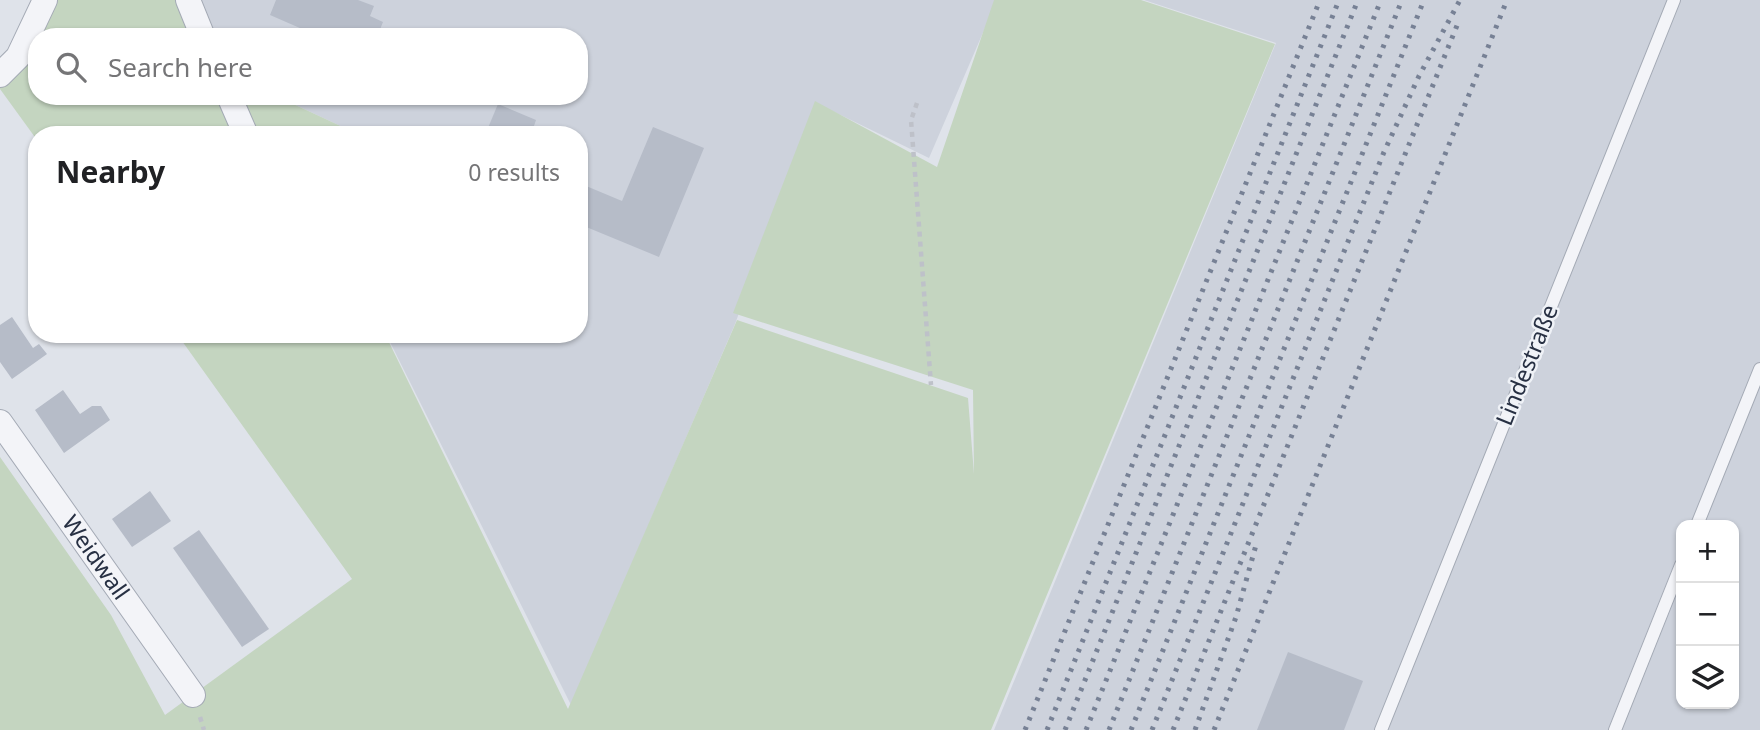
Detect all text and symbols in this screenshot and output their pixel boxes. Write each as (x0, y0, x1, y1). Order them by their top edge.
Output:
search box (28, 28, 588, 105)
icon: search (52, 48, 90, 86)
text: Search here (108, 49, 253, 85)
text: Nearby (56, 151, 165, 192)
text: 0 results (468, 156, 560, 188)
street label: Lindestraße (1487, 299, 1565, 430)
street label: Weidwall (56, 508, 138, 606)
map controls (1676, 520, 1739, 709)
button: + (1676, 520, 1739, 583)
button: − (1676, 583, 1739, 646)
button: layers (1676, 646, 1739, 709)

